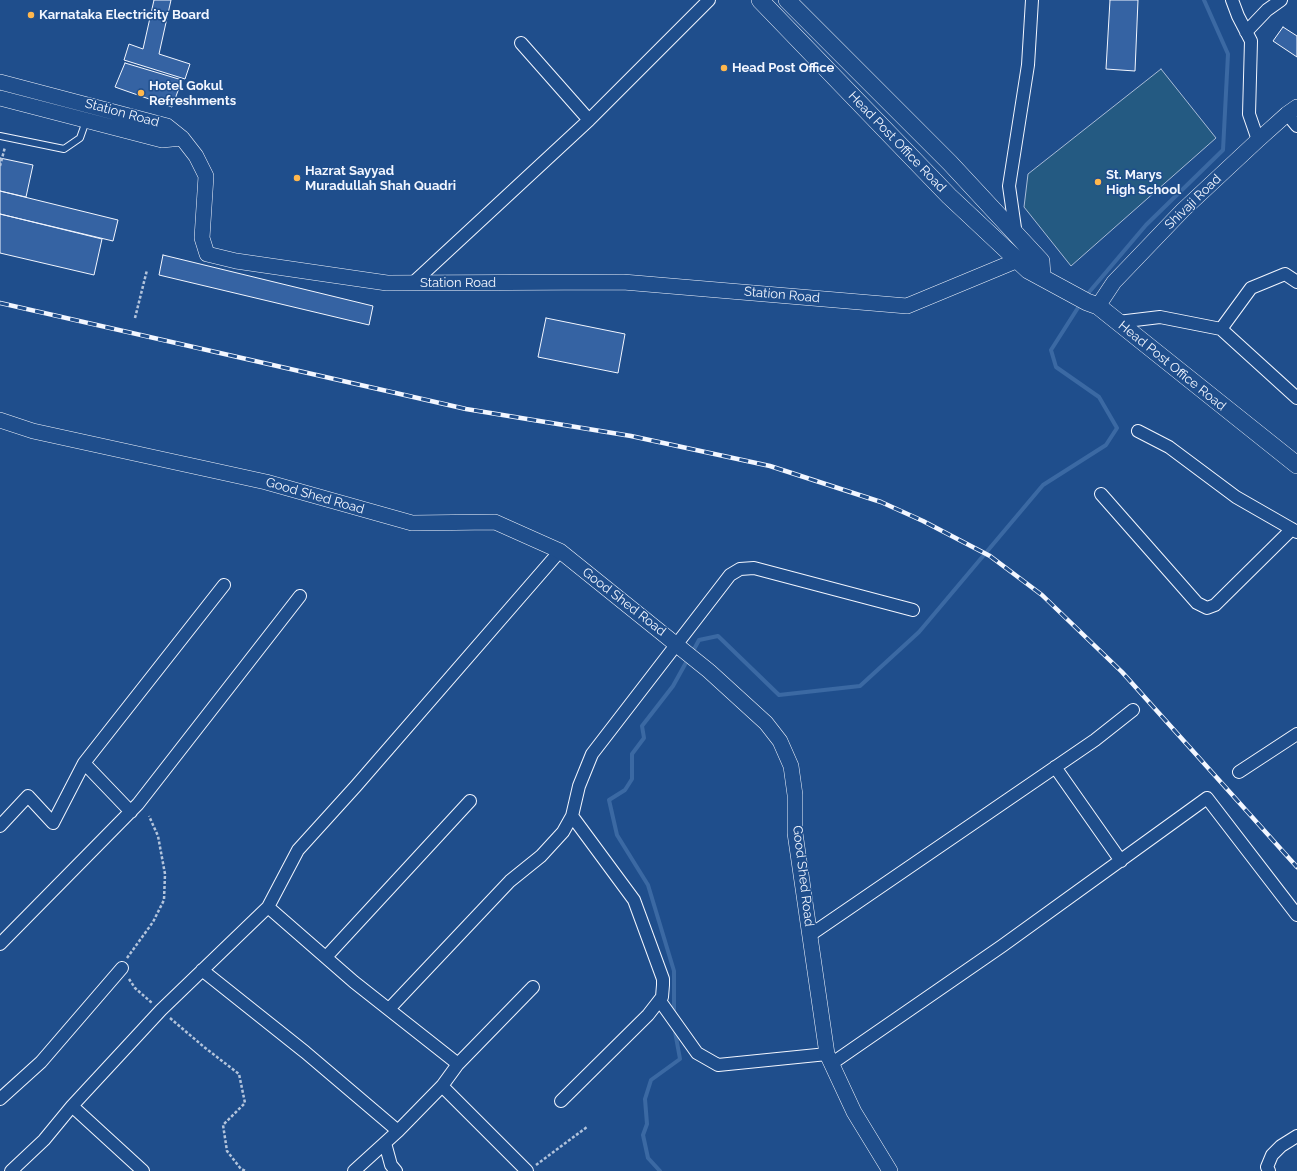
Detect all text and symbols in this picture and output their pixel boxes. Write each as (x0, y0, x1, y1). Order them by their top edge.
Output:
place label: Karnataka Electricity Board (39, 7, 209, 23)
marker: Karnataka Electricity Board (26, 10, 36, 20)
place label: Head Post Office (732, 60, 834, 76)
marker: Head Post Office (719, 63, 729, 73)
place label: Hotel Gokul Refreshments (149, 78, 236, 109)
marker: Hotel Gokul Refreshments (136, 88, 146, 98)
street label: Head Post Office Road (845, 88, 949, 196)
street label: Station Road (83, 96, 161, 130)
place label: Hazrat Sayyad Muradullah Shah Quadri (305, 163, 456, 194)
place label: St. Marys High School (1106, 167, 1181, 198)
street label: Shivaji Road (1162, 171, 1224, 233)
marker: Hazrat Sayyad Muradullah Shah Quadri (292, 173, 302, 183)
marker: St. Marys High School (1093, 177, 1103, 187)
street label: Station Road (420, 275, 496, 291)
street label: Station Road (743, 284, 821, 306)
street label: Head Post Office Road (1115, 318, 1229, 414)
street label: Good Shed Road (264, 474, 366, 518)
street label: Good Shed Road (579, 564, 669, 640)
street label: Good Shed Road (789, 824, 817, 928)

